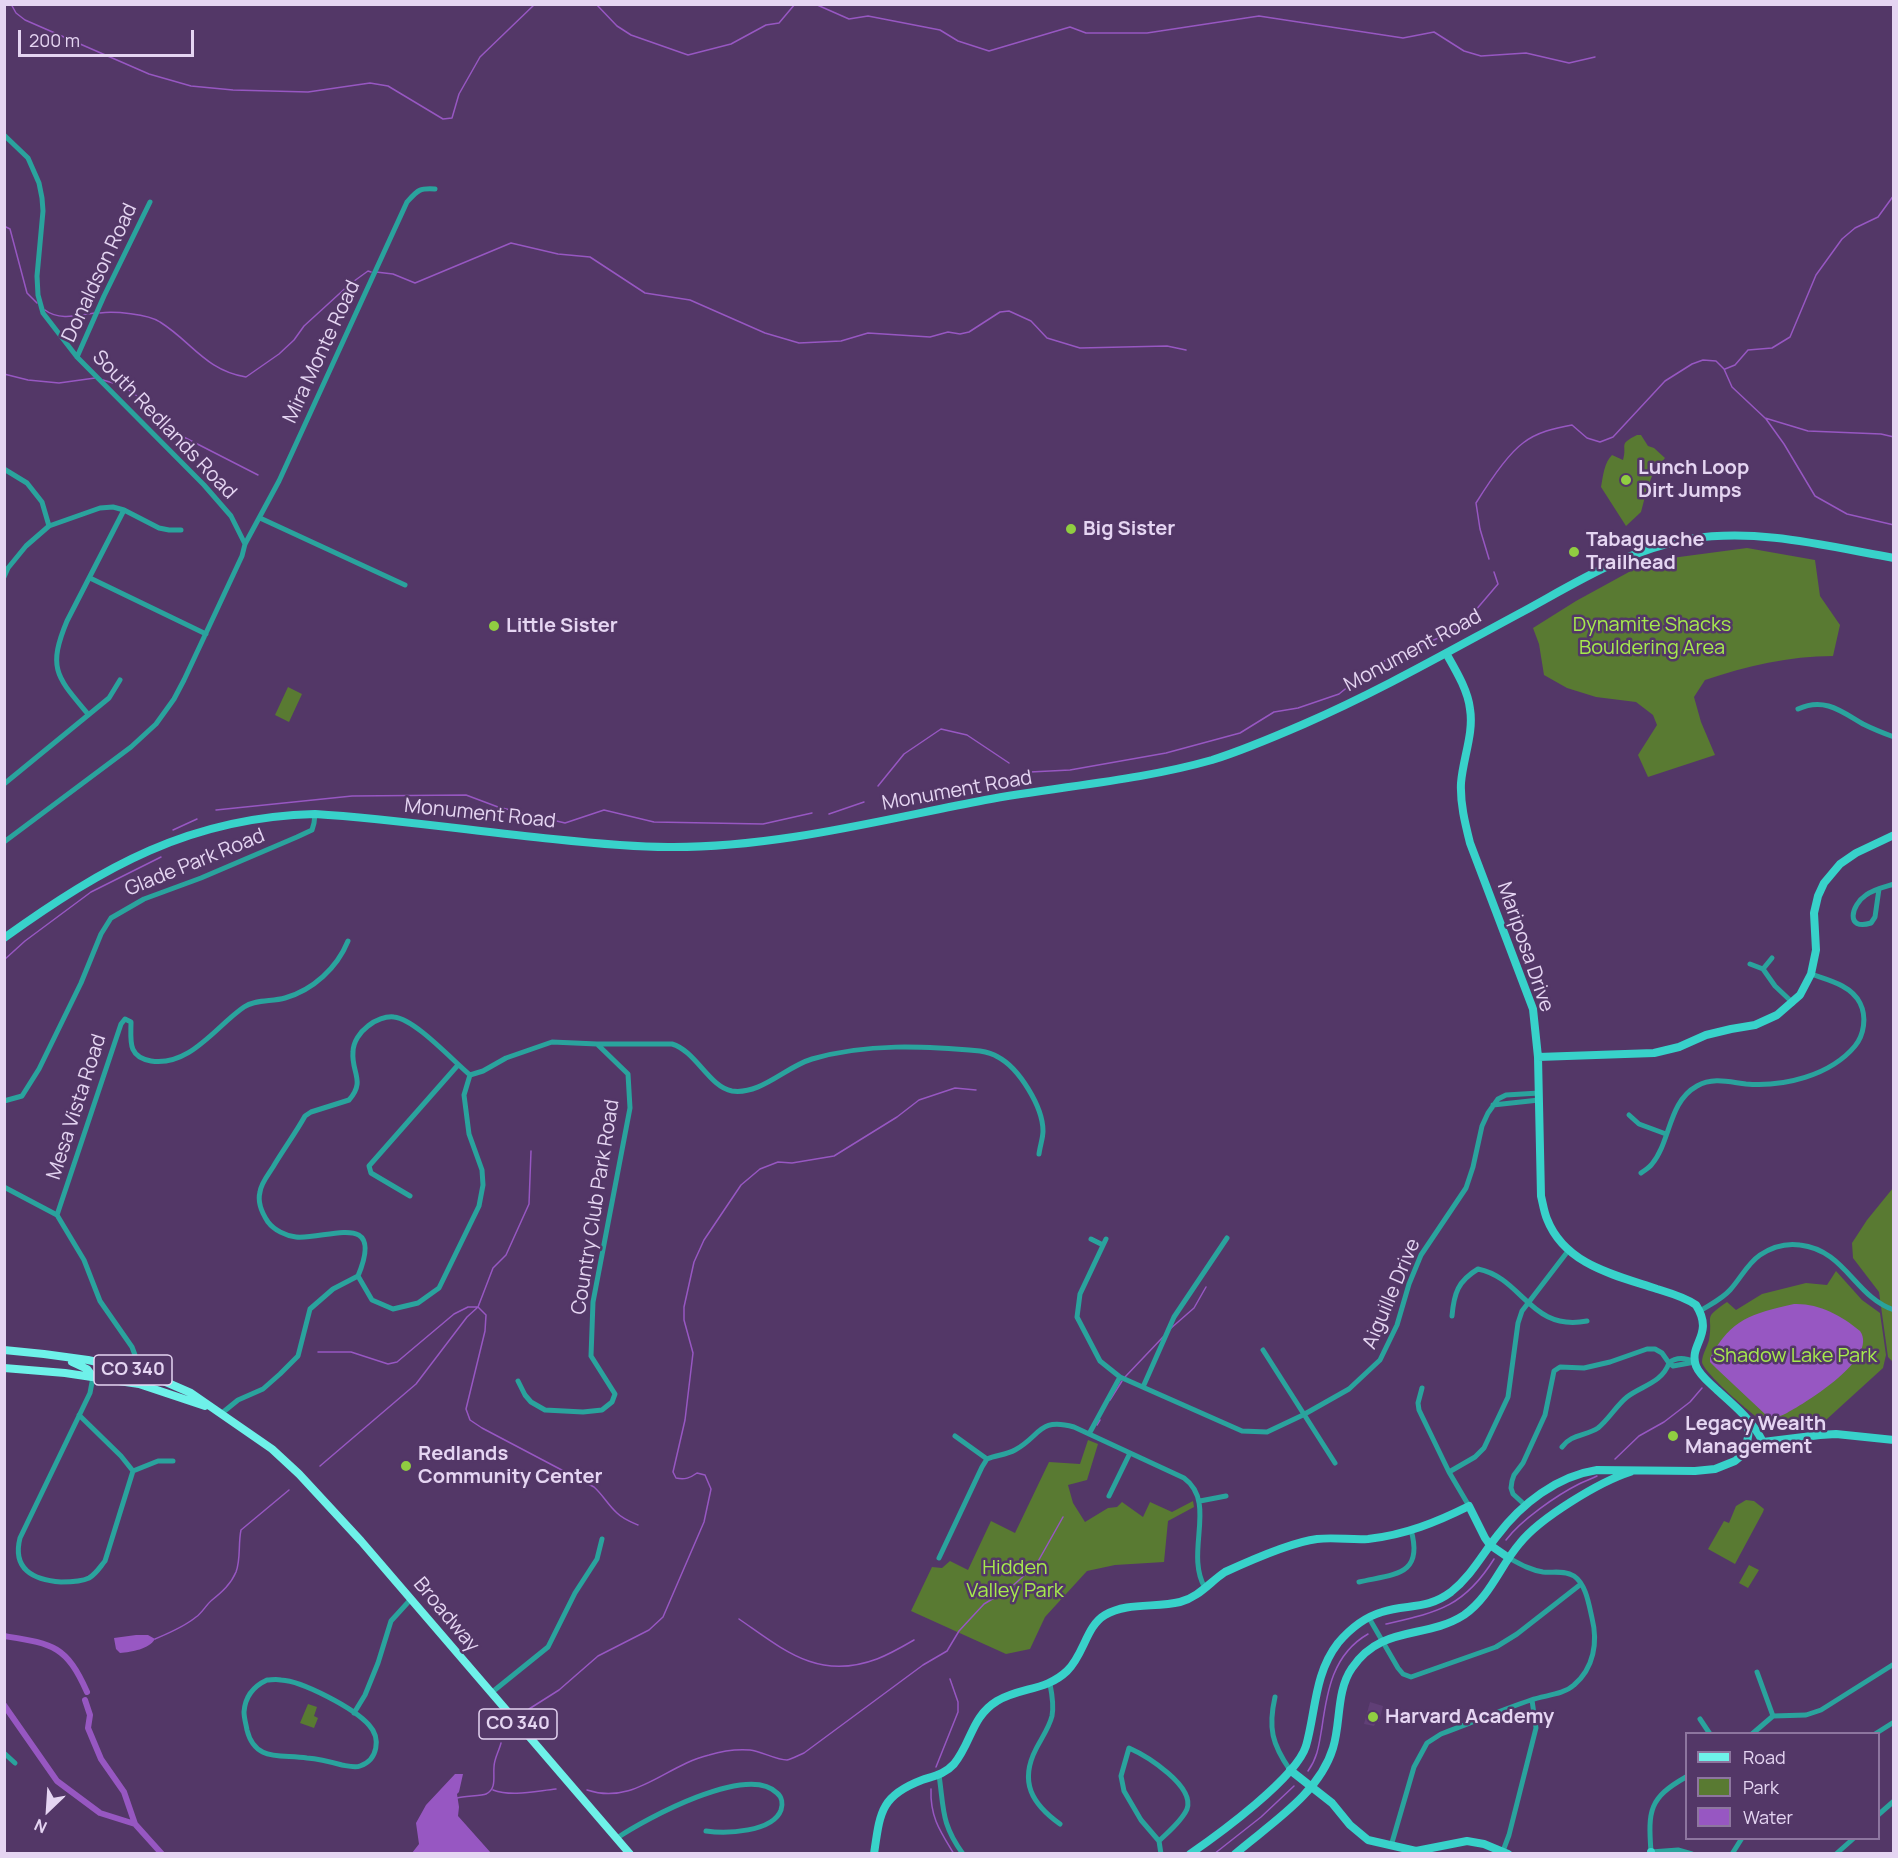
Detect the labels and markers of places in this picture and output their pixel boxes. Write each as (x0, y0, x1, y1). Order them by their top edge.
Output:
place label: Lunch Loop Dirt Jumps (1638, 456, 1749, 503)
marker: Lunch Loop Dirt Jumps (1619, 473, 1633, 487)
place label: Big Sister (1083, 517, 1175, 541)
marker: Big Sister (1064, 522, 1078, 536)
place label: Tabaguache Trailhead (1586, 528, 1704, 575)
marker: Tabaguache Trailhead (1567, 545, 1581, 559)
place label: Little Sister (506, 614, 618, 638)
marker: Little Sister (487, 619, 501, 633)
place label: Legacy Wealth Management (1685, 1412, 1826, 1459)
marker: Legacy Wealth Management (1666, 1429, 1680, 1443)
place label: Redlands Community Center (418, 1442, 602, 1489)
marker: Redlands Community Center (399, 1459, 413, 1473)
place label: Harvard Academy (1385, 1705, 1554, 1729)
marker: Harvard Academy (1366, 1710, 1380, 1724)

